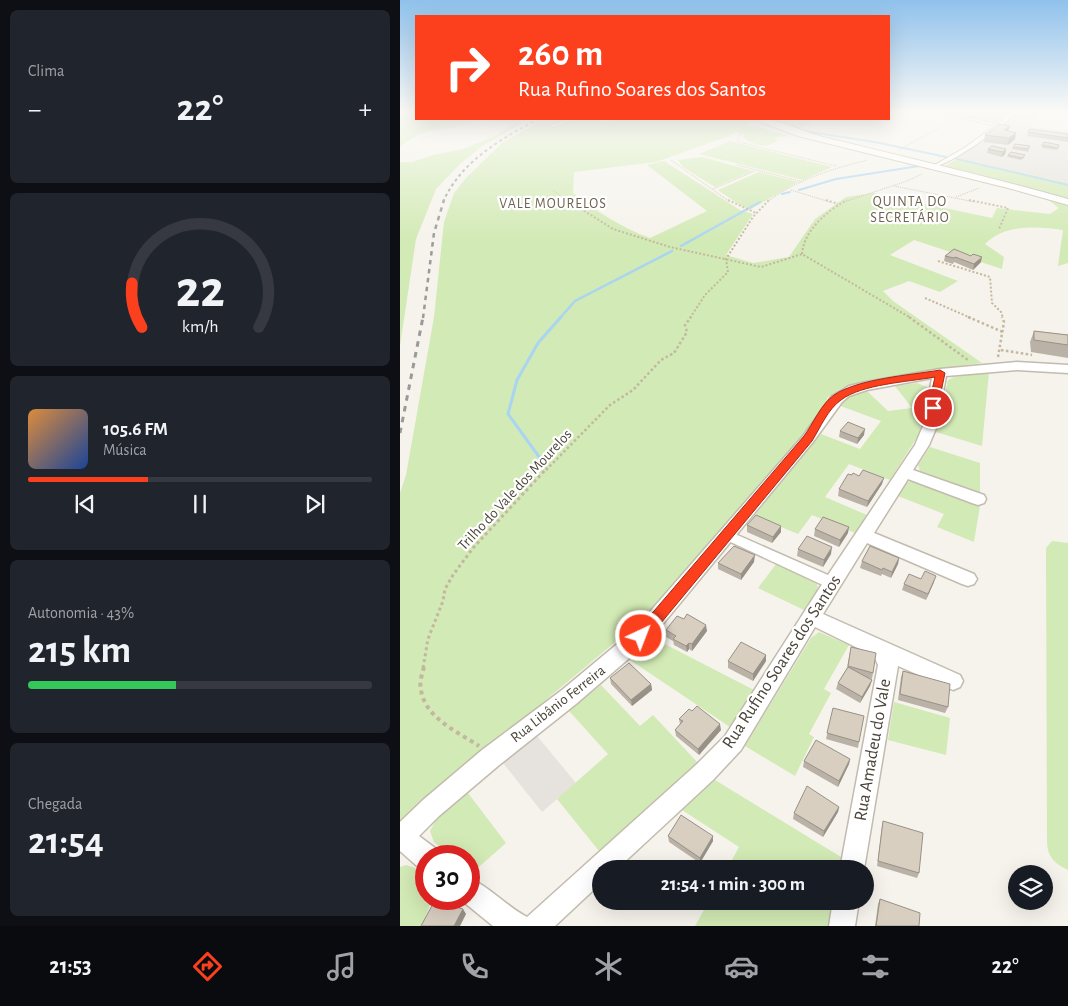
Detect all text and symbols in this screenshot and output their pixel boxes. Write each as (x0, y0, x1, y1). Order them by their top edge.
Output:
icon: right (435, 35, 500, 100)
text: 260 m (518, 37, 603, 72)
text: Clima (28, 63, 64, 79)
text: Rua Rufino Soares dos Santos (518, 78, 766, 100)
text: 22° (177, 90, 223, 128)
text: − (28, 96, 41, 124)
text: + (359, 96, 372, 124)
district label: QUINTA DO SECRETÁRIO (870, 195, 950, 225)
district label: VALE MOURELOS (499, 197, 607, 211)
text: 22 (176, 264, 224, 316)
text: km/h (182, 318, 218, 336)
pin (912, 387, 954, 429)
icon: arrive (919, 394, 947, 422)
text: 105.6 FM (103, 420, 168, 439)
street label: Trilho do Vale dos Mourelos (455, 427, 575, 553)
text: Música (103, 442, 147, 458)
icon: previous (71, 490, 99, 518)
icon: pause (186, 490, 214, 518)
icon: next (301, 490, 329, 518)
street label: Rua Rufino Soares dos Santos (719, 572, 845, 752)
text: Autonomia · 43% (28, 605, 134, 621)
position arrow (614, 609, 666, 661)
text: 215 km (28, 632, 131, 670)
street label: Rua Libânio Ferreira (508, 663, 608, 745)
street label: Rua Amadeu do Vale (852, 677, 894, 823)
text: Chegada (28, 796, 83, 812)
text: 21:54 (28, 823, 104, 861)
speed limit sign: 30 (415, 845, 480, 910)
map controls (1008, 865, 1053, 910)
button: layers (1008, 865, 1053, 910)
text: 21:54 · 1 min · 300 m (661, 875, 805, 894)
icon: directions (190, 949, 225, 984)
icon: music (324, 949, 359, 984)
icon: phone (457, 949, 492, 984)
icon: climate (591, 949, 626, 984)
icon: car (724, 949, 759, 984)
icon: filters (858, 949, 893, 984)
text: 21:53 (49, 955, 92, 977)
text: 22° (992, 955, 1019, 977)

